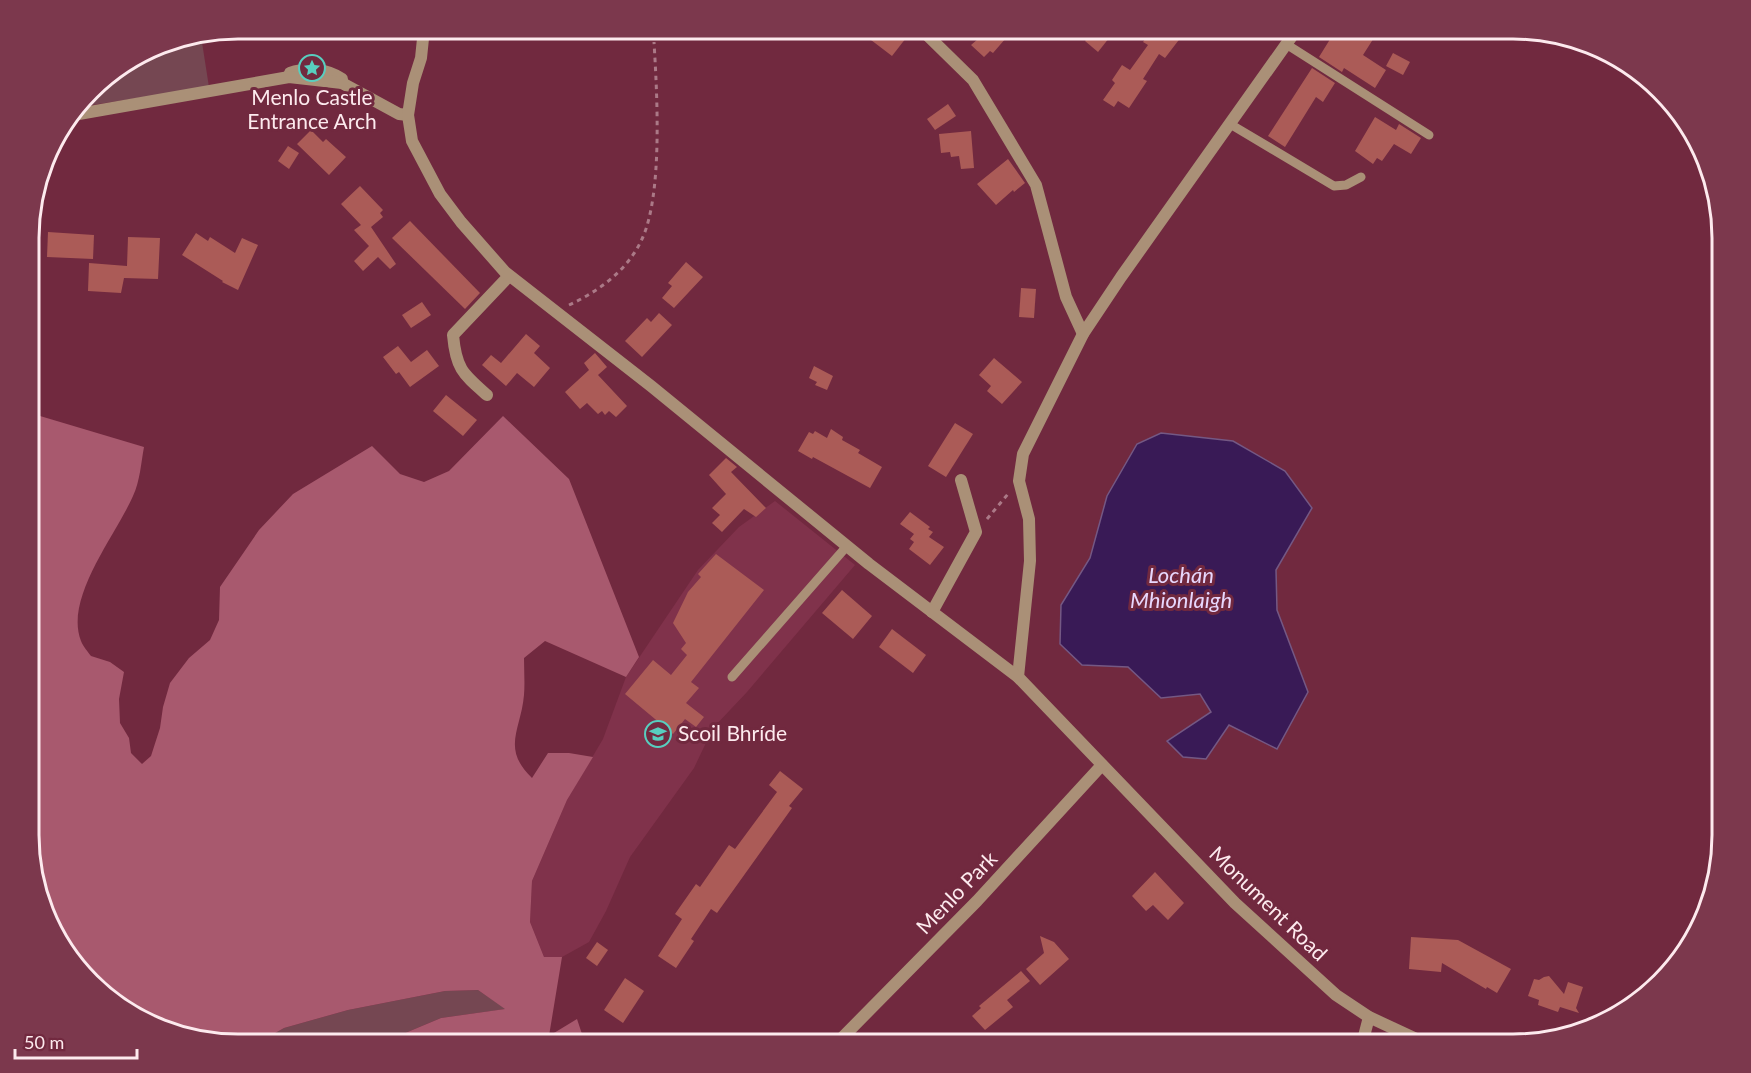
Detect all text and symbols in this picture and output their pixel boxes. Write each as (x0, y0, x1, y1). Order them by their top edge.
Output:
place icon: Menlo Castle Entrance Arch (297, 53, 327, 83)
place label: Menlo Castle Entrance Arch (247, 84, 377, 133)
water label: Lochán Mhionlaigh (1130, 561, 1232, 613)
school or university icon: Scoil Bhríde (643, 719, 673, 749)
place label: Scoil Bhríde (678, 720, 787, 745)
street label: Monument Road (1205, 840, 1333, 965)
street label: Menlo Park (910, 845, 1002, 938)
scale bar (15, 1022, 136, 1060)
text: 50 m (24, 1031, 64, 1053)

